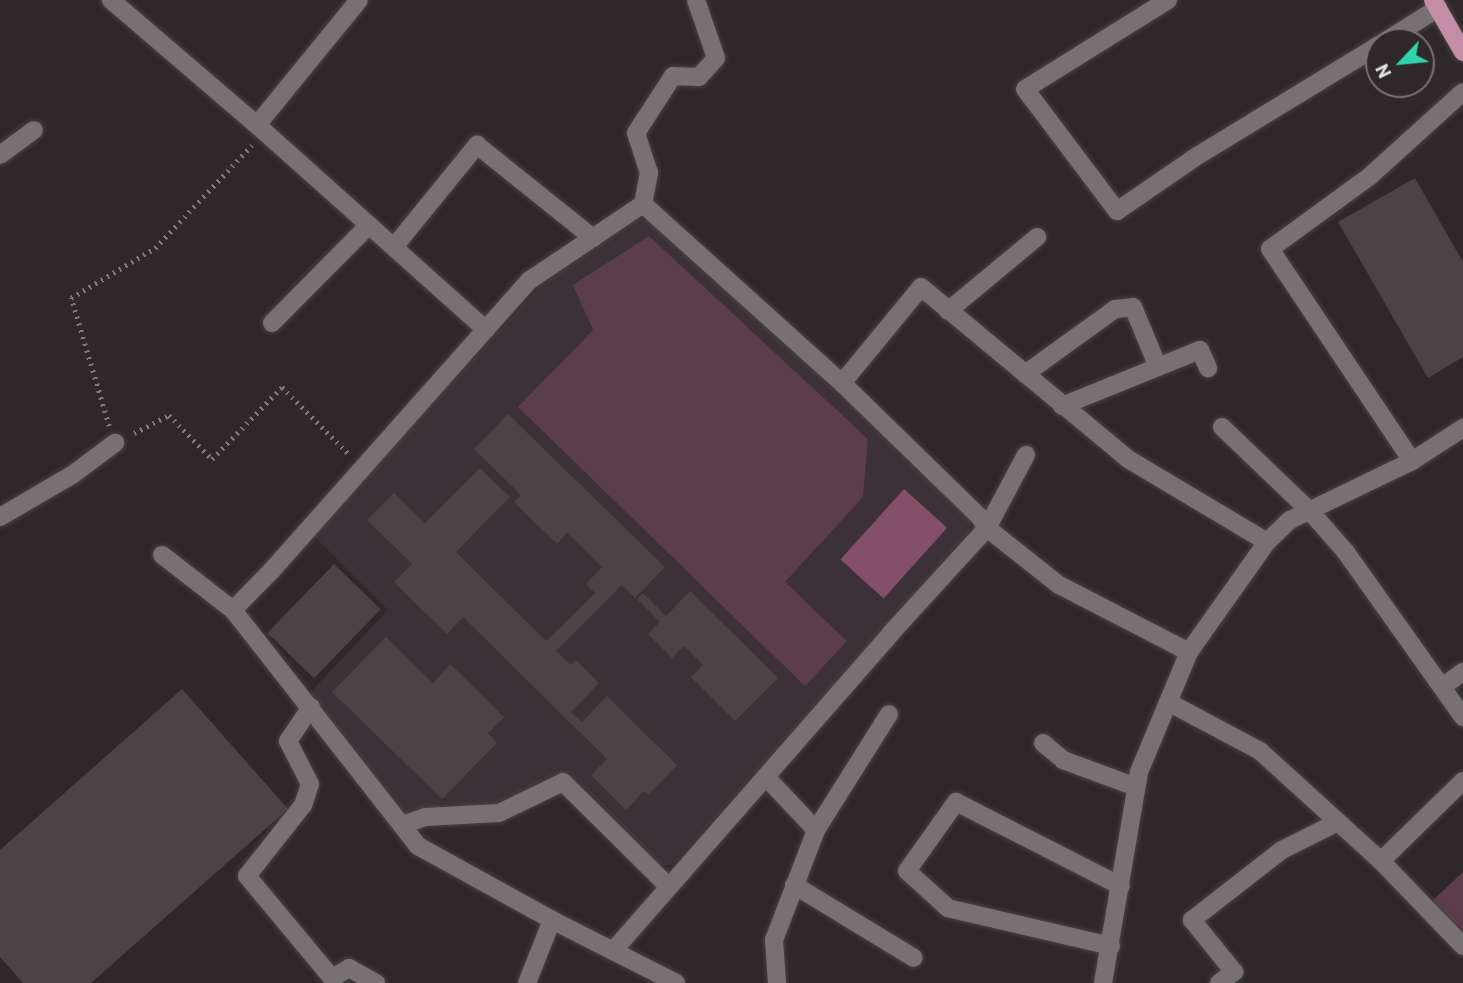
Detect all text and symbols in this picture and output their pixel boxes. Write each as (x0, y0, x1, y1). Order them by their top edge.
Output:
north arrow (1365, 28, 1435, 98)
text: N (1369, 61, 1396, 82)

